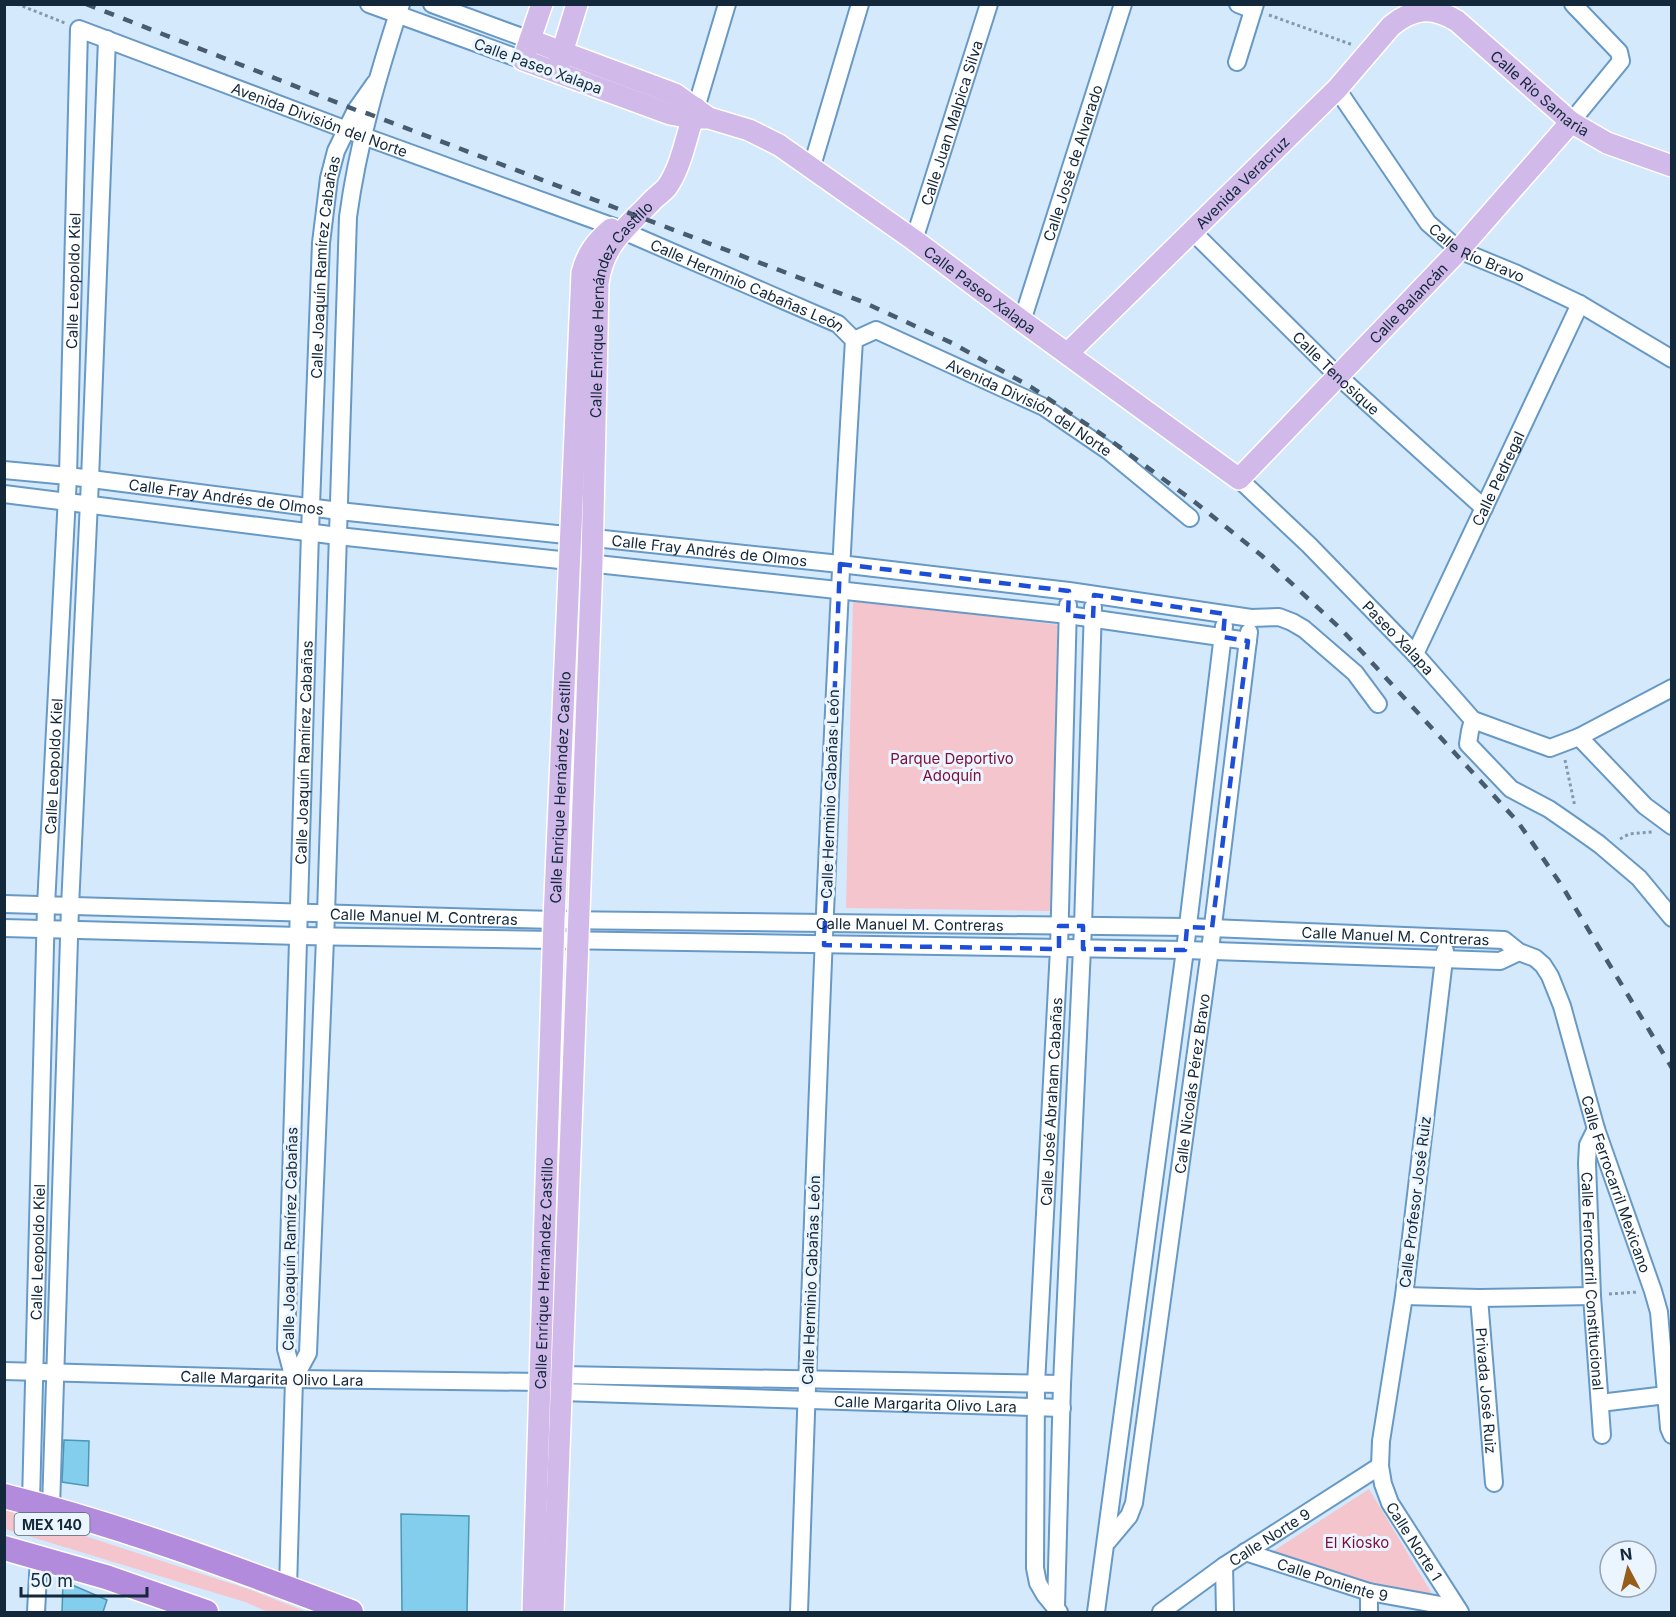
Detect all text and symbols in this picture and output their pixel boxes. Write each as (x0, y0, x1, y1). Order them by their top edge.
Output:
street label: Calle Paseo Xalapa (471, 34, 605, 98)
street label: Calle Juan Malpica Silva (916, 38, 986, 208)
street label: Calle Río Samaria (1487, 46, 1593, 140)
street label: Avenida División del Norte (229, 78, 410, 161)
street label: Calle José de Alvarado (1039, 82, 1106, 244)
street label: Avenida Veracruz (1191, 132, 1293, 232)
street label: Calle Joaquín Ramírez Cabañas (306, 153, 344, 379)
street label: Calle Enrique Hernández Castillo (586, 197, 657, 418)
street label: Calle Leopoldo Kiel (62, 212, 84, 349)
street label: Calle Río Bravo (1425, 219, 1528, 286)
street label: Calle Herminio Cabañas León (648, 234, 849, 335)
street label: Calle Paseo Xalapa (920, 241, 1040, 338)
street label: Calle Balancán (1365, 259, 1451, 347)
street label: Calle Tenosique (1289, 327, 1384, 419)
street label: Avenida División del Norte (944, 354, 1116, 460)
street label: Calle Pedregal (1467, 428, 1528, 529)
street label: Calle Fray Andrés de Olmos (128, 474, 325, 518)
street label: Calle Fray Andrés de Olmos (611, 530, 808, 570)
street label: Paseo Xalapa (1359, 596, 1438, 679)
street label: Calle Joaquín Ramírez Cabañas (291, 640, 316, 865)
street label: Calle Enrique Hernández Castillo (545, 671, 574, 904)
street label: Calle Herminio Cabañas León (817, 689, 843, 899)
street label: Calle Leopoldo Kiel (40, 698, 66, 835)
park label: Parque Deportivo Adoquín (890, 749, 1014, 785)
street label: Calle Manuel M. Contreras (330, 904, 518, 928)
street label: Calle Manuel M. Contreras (816, 913, 1004, 934)
street label: Calle Manuel M. Contreras (1301, 922, 1490, 949)
street label: Calle Nicolás Pérez Bravo (1170, 992, 1213, 1175)
street label: Calle José Abraham Cabañas (1036, 997, 1066, 1206)
street label: Calle Ferrocarril Mexicano (1578, 1093, 1655, 1275)
street label: Calle Profesor José Ruiz (1395, 1115, 1435, 1289)
street label: Calle Joaquín Ramírez Cabañas (279, 1127, 301, 1351)
street label: Calle Enrique Hernández Castillo (530, 1157, 556, 1390)
street label: Calle Ferrocarril Constitucional (1578, 1171, 1608, 1391)
street label: Calle Herminio Cabañas León (798, 1175, 824, 1385)
street label: Calle Leopoldo Kiel (26, 1184, 49, 1321)
street label: Privada José Ruiz (1472, 1327, 1501, 1455)
street label: Calle Margarita Olivo Lara (180, 1366, 364, 1389)
street label: Calle Margarita Olivo Lara (834, 1391, 1017, 1416)
street label: Calle Norte 1 (1382, 1498, 1447, 1584)
street label: Calle Norte 9 (1225, 1504, 1314, 1570)
road number: MEX 140 (14, 1513, 90, 1535)
park label: El Kiosko (1325, 1533, 1389, 1552)
north arrow (1598, 1539, 1658, 1599)
text: N (1619, 1543, 1633, 1565)
street label: Calle Poniente 9 (1275, 1553, 1390, 1605)
scale bar (21, 1560, 147, 1598)
text: 50 m (30, 1570, 73, 1591)

